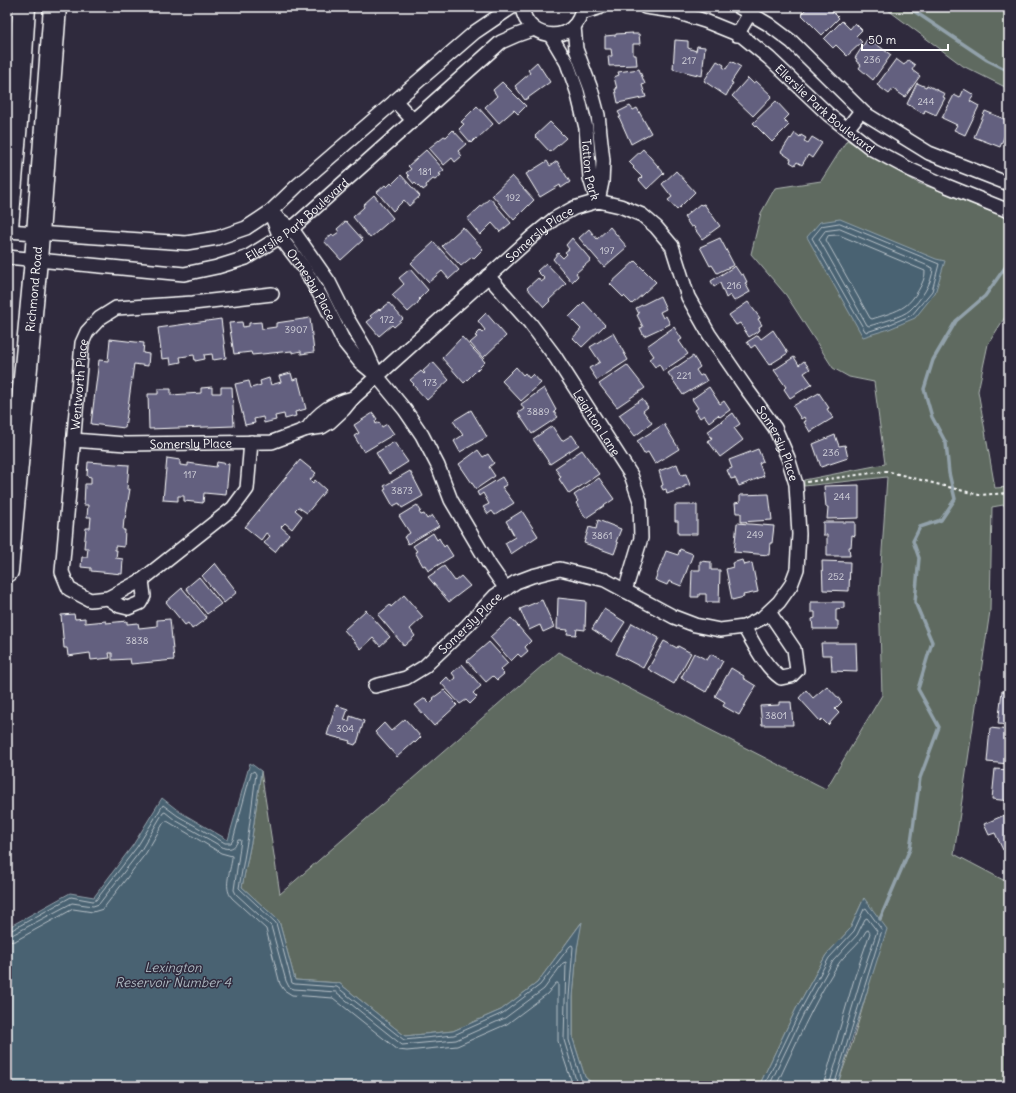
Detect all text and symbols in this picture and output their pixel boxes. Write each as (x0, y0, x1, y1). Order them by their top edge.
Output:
scale bar (862, 26, 948, 52)
text: 50 m (868, 32, 897, 47)
house number: 236 (864, 53, 881, 66)
house number: 217 (682, 54, 696, 67)
street label: Ellerslie Park Boulevard (772, 61, 878, 156)
house number: 244 (918, 95, 935, 108)
street label: Tatton Park (579, 138, 604, 202)
house number: 181 (418, 165, 432, 178)
street label: Ellerslie Park Boulevard (243, 174, 351, 264)
house number: 192 (505, 191, 521, 204)
street label: Somersly Place (502, 203, 576, 265)
house number: 197 (600, 244, 614, 257)
street label: Ormesby Place (284, 245, 339, 323)
street label: Richmond Road (22, 246, 44, 333)
house number: 216 (726, 279, 742, 292)
house number: 172 (380, 313, 395, 326)
house number: 3907 (285, 323, 307, 336)
street label: Wentworth Place (67, 336, 91, 431)
house number: 221 (677, 369, 691, 382)
house number: 173 (423, 376, 438, 389)
street label: Leighton Lane (570, 386, 624, 458)
street label: Somersly Place (754, 403, 802, 483)
house number: 3889 (527, 405, 550, 418)
street label: Somersly Place (150, 435, 232, 451)
house number: 236 (823, 446, 840, 459)
house number: 117 (184, 468, 197, 481)
house number: 3873 (391, 484, 413, 497)
house number: 244 (834, 490, 851, 503)
house number: 249 (747, 528, 764, 541)
house number: 3861 (591, 529, 613, 542)
house number: 252 (828, 570, 845, 583)
street label: Somersly Place (435, 589, 505, 657)
house number: 3838 (126, 634, 149, 647)
house number: 3801 (765, 709, 787, 722)
house number: 304 (336, 722, 354, 735)
water label: Lexington Reservoir Number 4 (115, 959, 232, 991)

